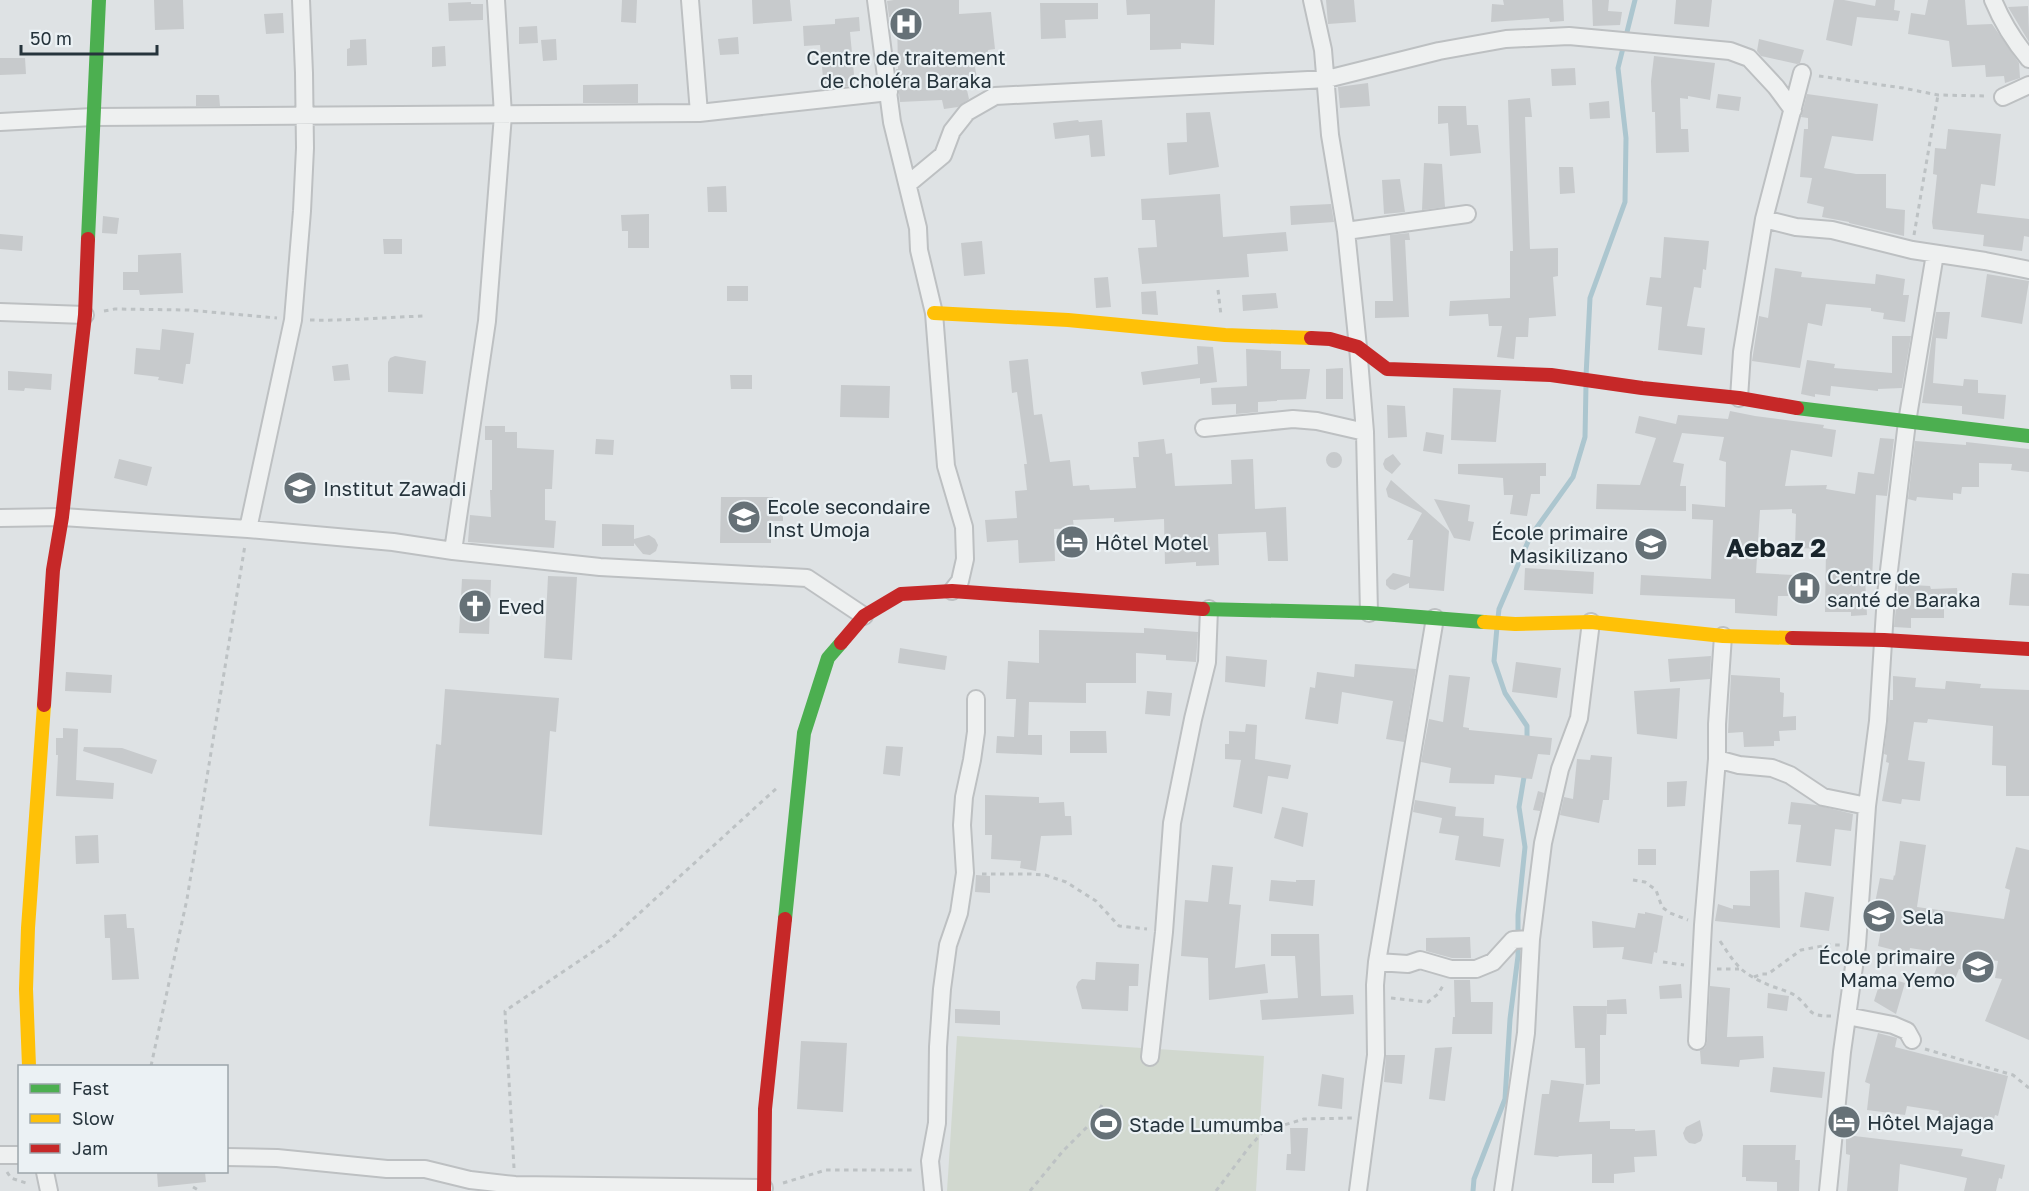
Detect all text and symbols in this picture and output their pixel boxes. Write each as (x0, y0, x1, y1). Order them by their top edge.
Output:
hospital icon: Centre de traitement de choléra Baraka (888, 6, 924, 42)
scale bar (21, 18, 158, 56)
text: 50 m (30, 27, 72, 49)
place label: Centre de traitement de choléra Baraka (806, 45, 1006, 92)
school or university icon: Institut Zawadi (282, 470, 318, 506)
place label: Institut Zawadi (323, 476, 467, 500)
place label: Ecole secondaire Inst Umoja (767, 494, 930, 541)
school or university icon: Ecole secondaire Inst Umoja (726, 499, 762, 535)
place label: École primaire Masikilizano (1491, 520, 1628, 567)
hotel icon: Hôtel Motel (1054, 524, 1090, 560)
school or university icon: École primaire Masikilizano (1633, 526, 1669, 562)
place label: Hôtel Motel (1095, 530, 1208, 554)
district label: Aebaz 2 (1726, 532, 1826, 563)
place label: Centre de santé de Baraka (1827, 564, 1981, 611)
hospital icon: Centre de santé de Baraka (1786, 570, 1822, 606)
church icon: Eved (457, 588, 493, 624)
place label: Eved (498, 594, 545, 618)
school or university icon: Sela (1861, 898, 1897, 934)
place label: Sela (1902, 904, 1944, 928)
place label: École primaire Mama Yemo (1818, 944, 1955, 991)
school or university icon: École primaire Mama Yemo (1960, 949, 1996, 985)
legend (18, 1065, 228, 1173)
text: Fast (72, 1077, 109, 1099)
hotel icon: Hôtel Majaga (1826, 1104, 1862, 1140)
sports icon: Stade Lumumba (1088, 1106, 1124, 1142)
text: Slow (72, 1107, 115, 1129)
place label: Hôtel Majaga (1867, 1110, 1994, 1134)
place label: Stade Lumumba (1129, 1112, 1284, 1136)
text: Jam (72, 1137, 108, 1159)

